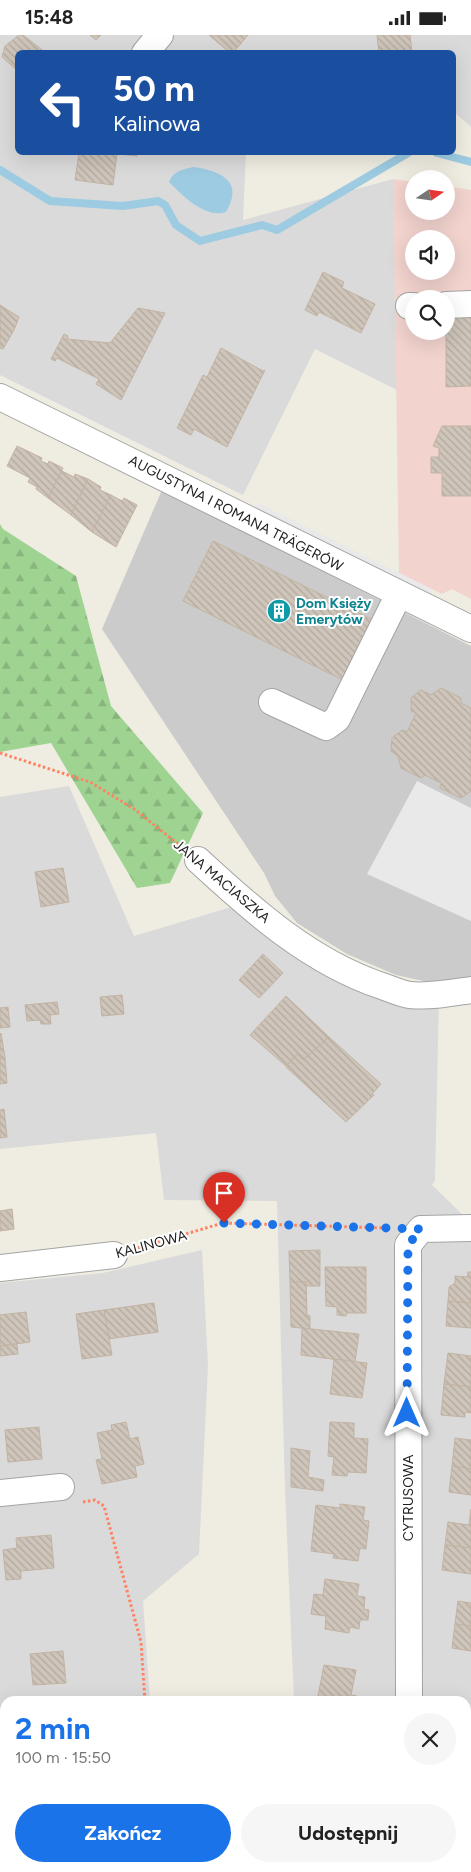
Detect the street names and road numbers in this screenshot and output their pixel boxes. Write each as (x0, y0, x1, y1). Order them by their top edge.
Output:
street label: AUGUSTYNA I ROMANA TRÄGERÓW (126, 452, 346, 575)
street label: JANA MACIASZKA (170, 836, 274, 927)
street label: KALINOWA (114, 1227, 189, 1262)
street label: CYTRUSOWA (400, 1454, 417, 1541)

